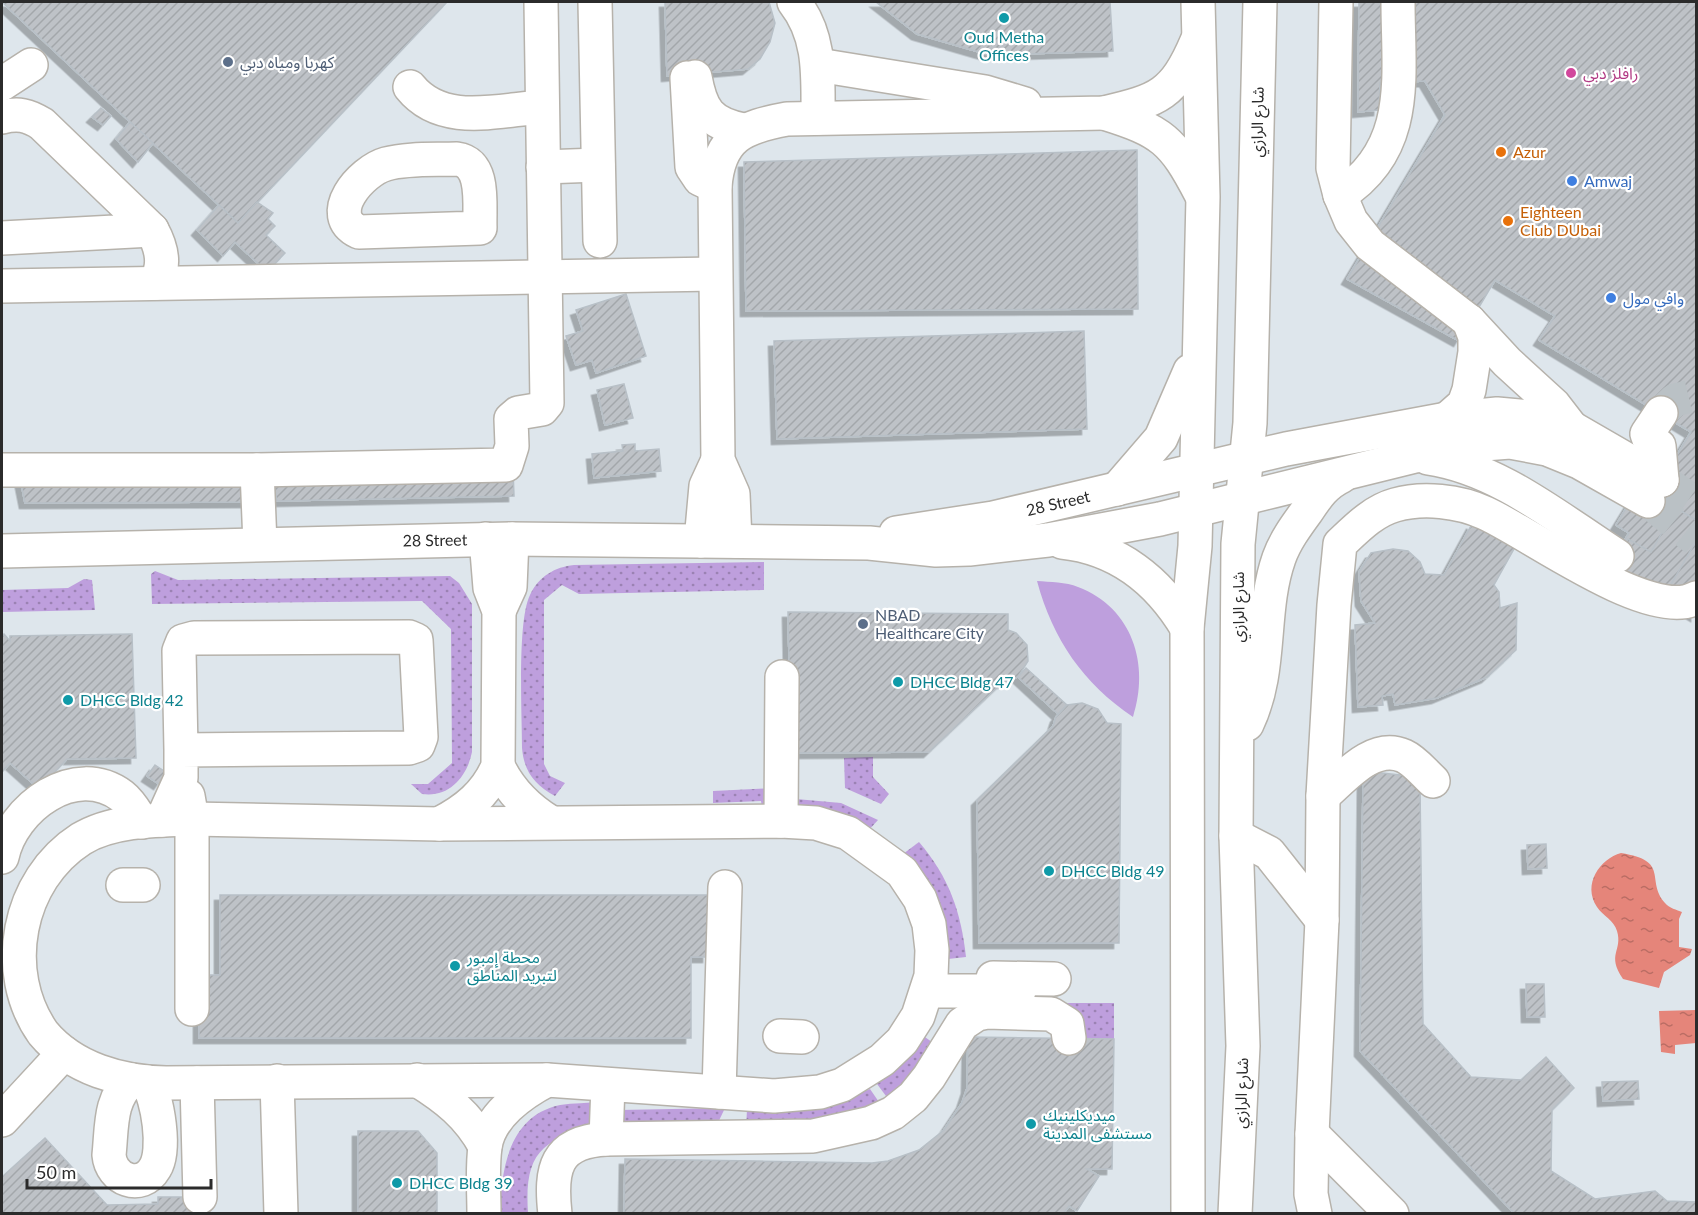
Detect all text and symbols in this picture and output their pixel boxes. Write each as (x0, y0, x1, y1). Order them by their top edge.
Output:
marker: Oud Metha Offices (997, 11, 1011, 25)
place label: Oud Metha Offices (964, 27, 1044, 64)
place label: كهربا ومياه دبي (240, 52, 334, 75)
marker: كهربا ومياه دبي (221, 55, 235, 69)
place label: رافلز دبي (1583, 63, 1638, 86)
marker: رافلز دبي (1564, 66, 1578, 80)
street label: شارع الرازي (1246, 86, 1271, 158)
place label: Azur (1513, 142, 1546, 161)
marker: Azur (1494, 145, 1508, 159)
place label: Amwaj (1584, 171, 1632, 190)
marker: Amwaj (1565, 174, 1579, 188)
place label: Eighteen Club DUbai (1520, 202, 1601, 239)
marker: Eighteen Club DUbai (1501, 214, 1515, 228)
place label: وافي مول (1623, 288, 1684, 311)
marker: وافي مول (1604, 291, 1618, 305)
street label: 28 Street (1024, 486, 1092, 519)
street label: 28 Street (402, 529, 468, 550)
street label: شارع الرازي (1228, 571, 1251, 643)
place label: NBAD Healthcare City (875, 605, 985, 642)
marker: NBAD Healthcare City (856, 617, 870, 631)
place label: DHCC Bldg 47 (910, 672, 1014, 691)
marker: DHCC Bldg 47 (891, 675, 905, 689)
place label: DHCC Bldg 42 (80, 690, 184, 709)
marker: DHCC Bldg 42 (61, 693, 75, 707)
place label: DHCC Bldg 49 (1061, 861, 1165, 880)
marker: DHCC Bldg 49 (1042, 864, 1056, 878)
place label: محطة إمبور لتبريد المناطق (466, 947, 557, 986)
marker: محطة إمبور لتبريد المناطق (448, 959, 462, 973)
street label: شارع الرازي (1230, 1057, 1255, 1129)
place label: ميديكلينيك مستشفى المدينة (1043, 1105, 1152, 1143)
marker: ميديكلينيك مستشفى المدينة (1024, 1117, 1038, 1131)
scale bar (27, 1152, 212, 1190)
text: 50 m (36, 1161, 76, 1183)
place label: DHCC Bldg 39 (409, 1173, 513, 1192)
marker: DHCC Bldg 39 (390, 1176, 404, 1190)

